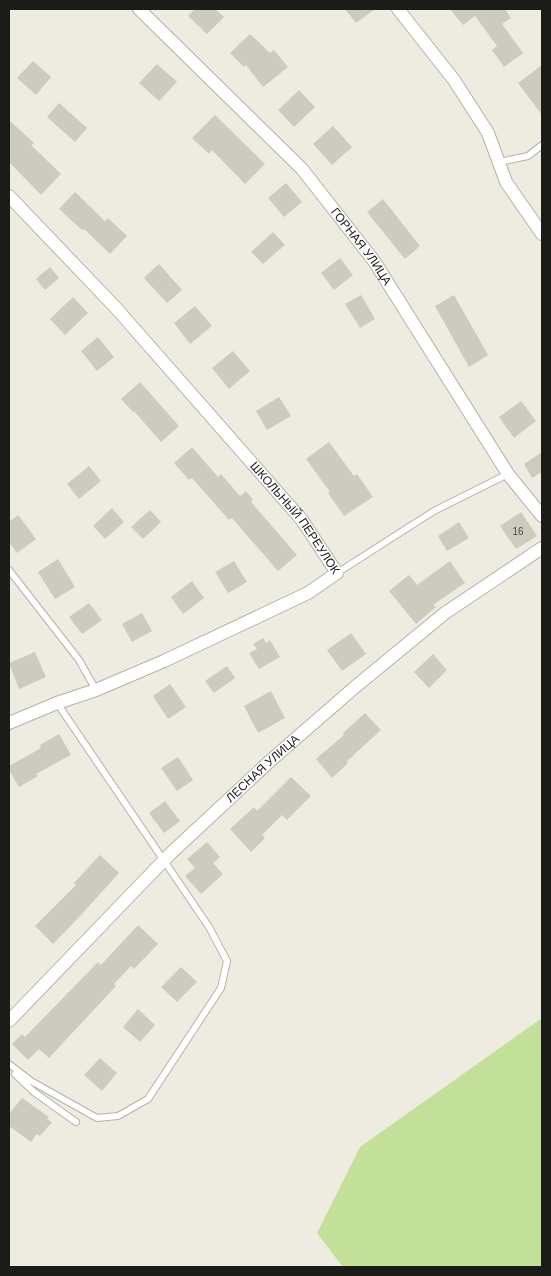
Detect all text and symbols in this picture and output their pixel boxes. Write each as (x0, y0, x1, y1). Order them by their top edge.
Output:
street label: ГОРНАЯ УЛИЦА (328, 205, 394, 288)
street label: ШКОЛЬНЫЙ ПЕРЕУЛОК (247, 459, 343, 577)
house number: 16 (512, 526, 524, 537)
street label: ЛЕСНАЯ УЛИЦА (223, 732, 302, 805)

